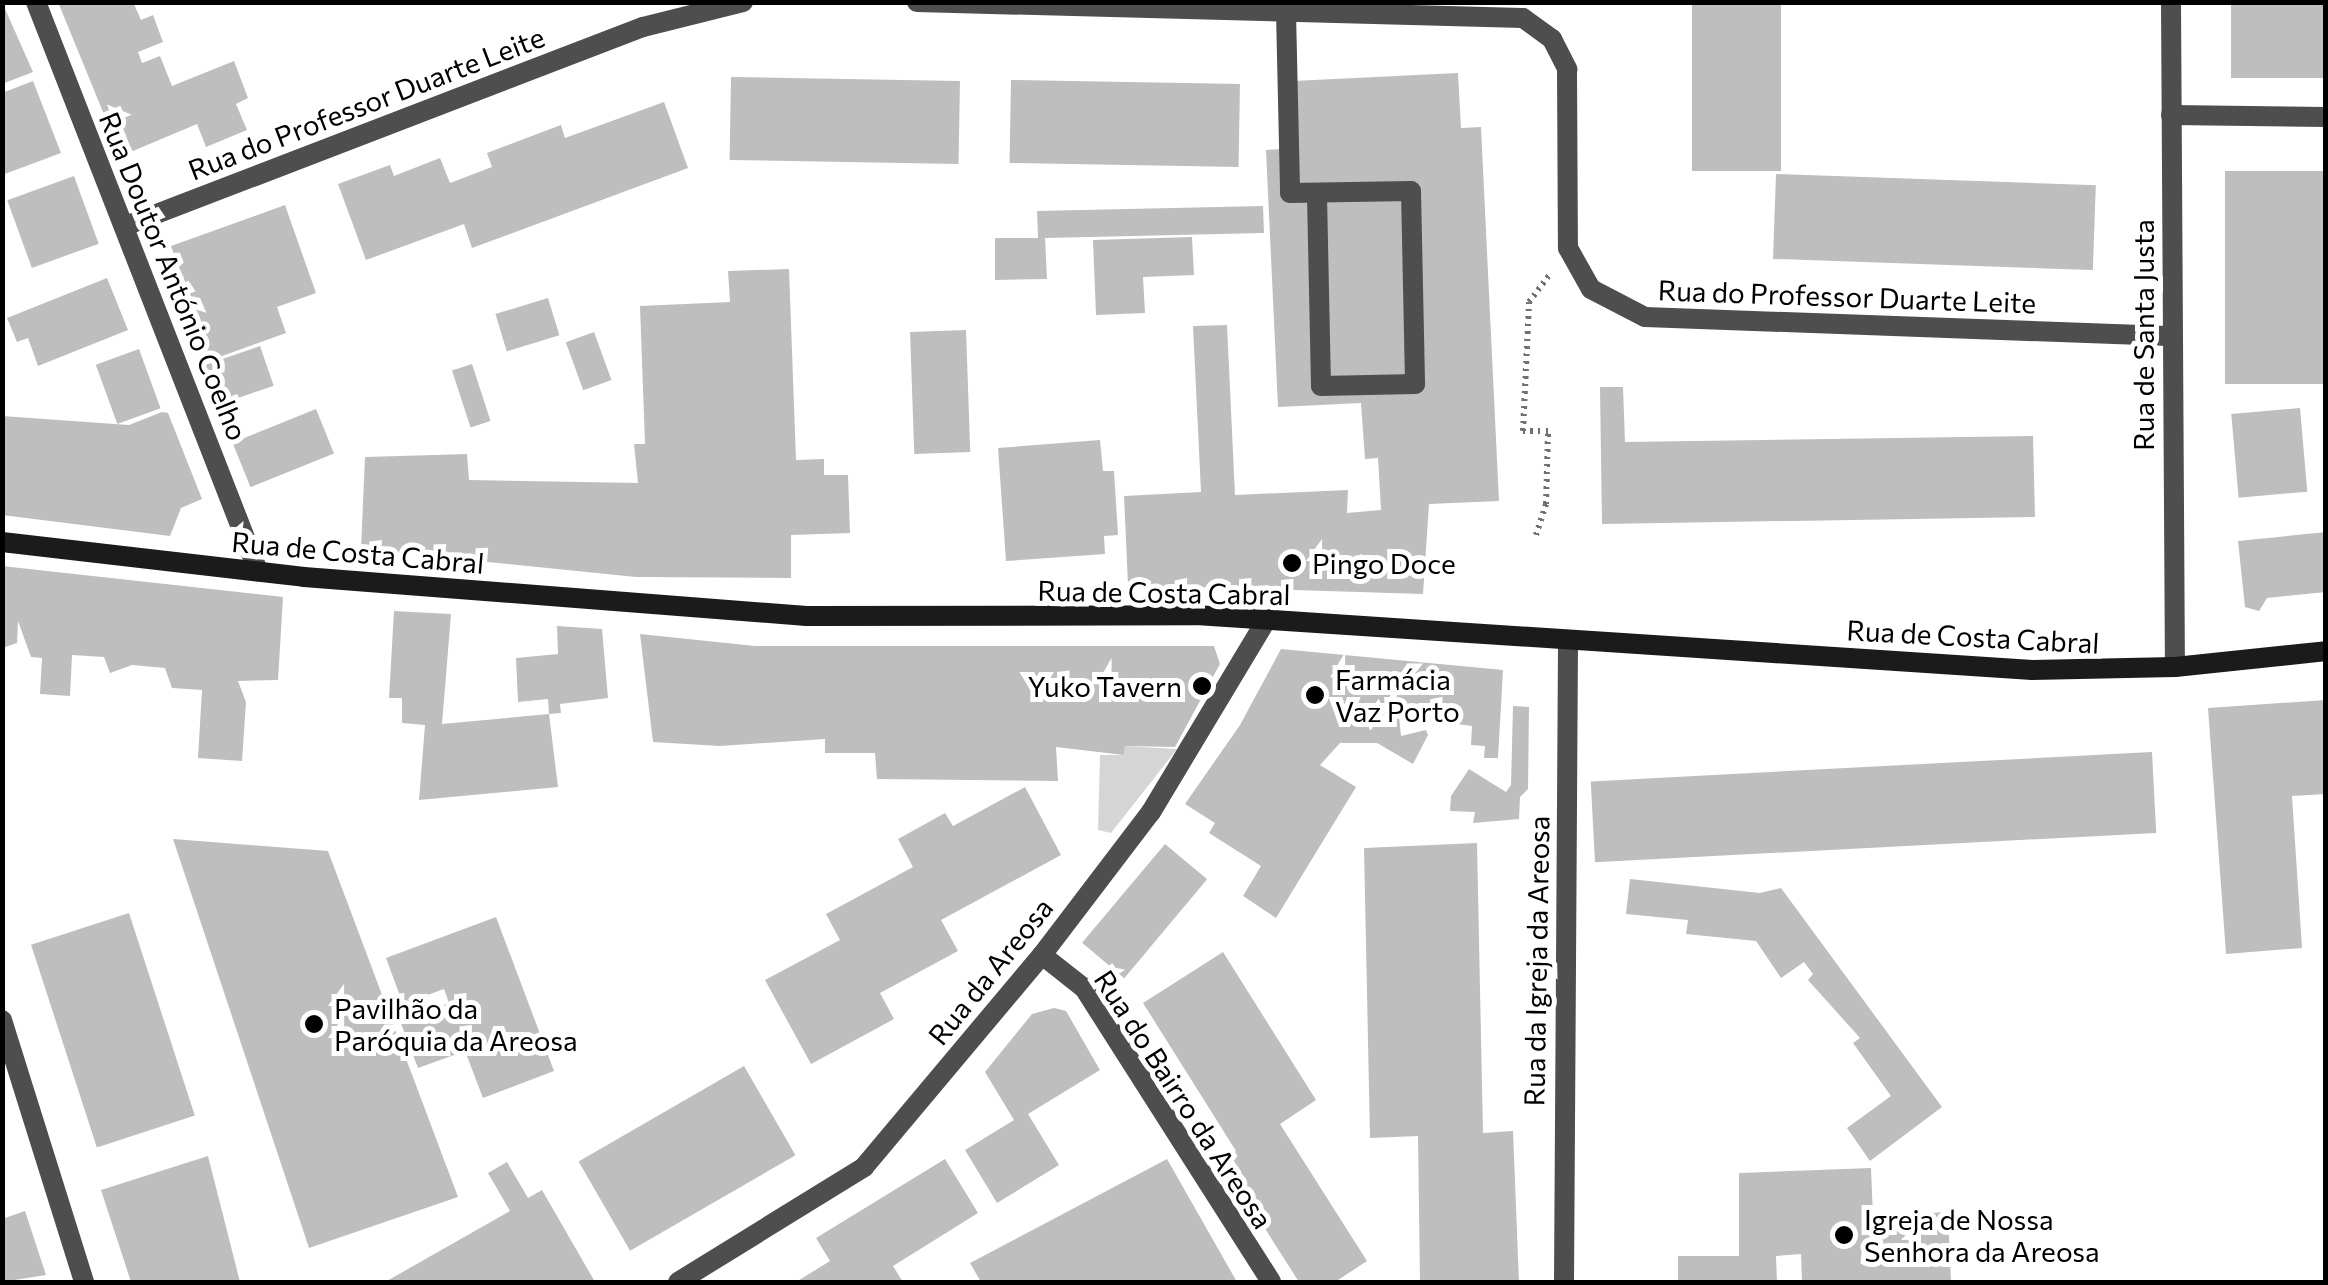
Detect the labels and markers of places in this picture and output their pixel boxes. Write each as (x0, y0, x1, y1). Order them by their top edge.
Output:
place label: Pingo Doce (1312, 546, 1456, 580)
marker: Pingo Doce (1281, 552, 1303, 574)
place label: Farmácia Vaz Porto (1335, 662, 1460, 728)
place label: Yuko Tavern (1028, 669, 1182, 703)
marker: Yuko Tavern (1191, 675, 1213, 697)
marker: Farmácia Vaz Porto (1304, 684, 1326, 706)
place label: Pavilhão da Paróquia da Areosa (334, 991, 578, 1057)
marker: Pavilhão da Paróquia da Areosa (303, 1013, 325, 1035)
place label: Igreja de Nossa Senhora da Areosa (1864, 1202, 2100, 1268)
marker: Igreja de Nossa Senhora da Areosa (1833, 1224, 1855, 1246)

